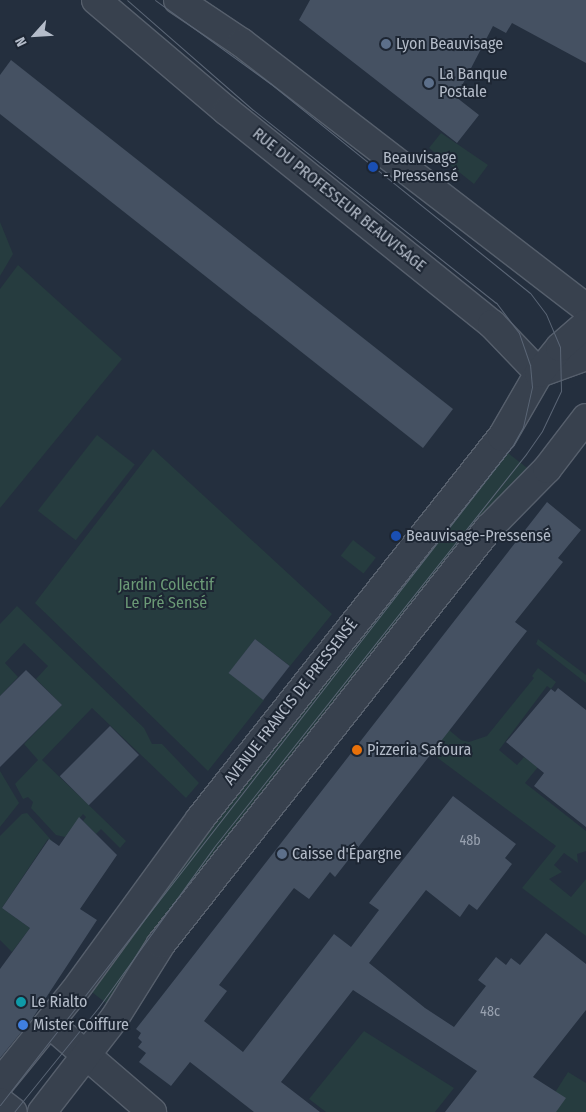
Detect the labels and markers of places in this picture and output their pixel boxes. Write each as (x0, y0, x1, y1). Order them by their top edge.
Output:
place label: Lyon Beauvisage (396, 34, 503, 54)
marker: Lyon Beauvisage (380, 38, 392, 50)
place label: La Banque Postale (439, 64, 507, 102)
marker: La Banque Postale (423, 77, 435, 89)
place label: Beauvisage - Pressensé (383, 148, 458, 186)
marker: Beauvisage - Pressensé (367, 161, 379, 173)
place label: Beauvisage-Pressensé (406, 526, 551, 546)
marker: Beauvisage-Pressensé (390, 530, 402, 542)
place label: Pizzeria Safoura (367, 740, 471, 760)
marker: Pizzeria Safoura (351, 744, 363, 756)
place label: Caisse d'Épargne (292, 844, 402, 864)
marker: Caisse d'Épargne (276, 848, 288, 860)
place label: Le Rialto (31, 992, 87, 1012)
marker: Le Rialto (15, 996, 27, 1008)
place label: Mister Coiffure (33, 1015, 129, 1035)
marker: Mister Coiffure (17, 1019, 29, 1031)

